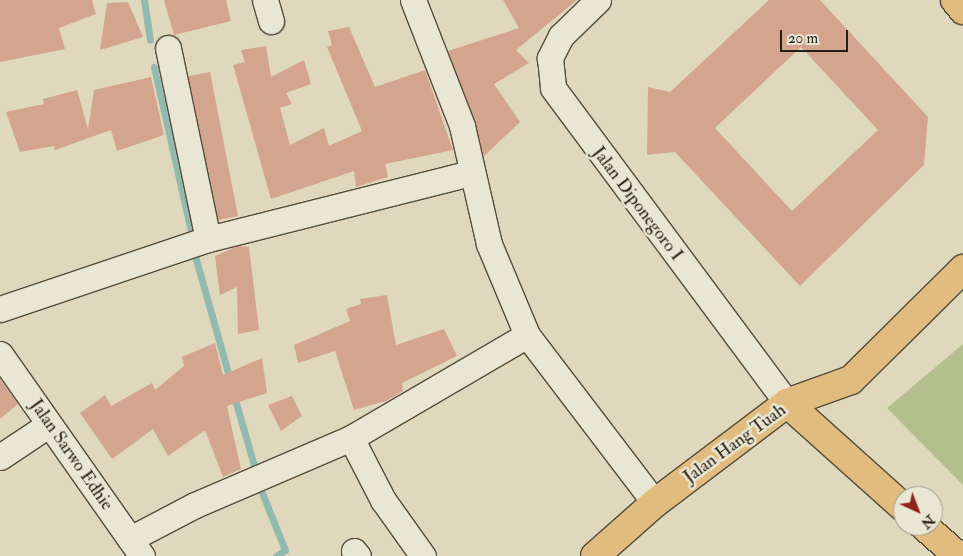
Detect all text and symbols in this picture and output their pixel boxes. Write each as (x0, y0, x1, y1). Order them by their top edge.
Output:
scale bar (783, 20, 850, 52)
text: 20 m (788, 29, 818, 48)
street label: Jalan Diponegoro I (587, 143, 687, 265)
street label: Jalan Sarwo Edhie (25, 395, 117, 515)
street label: Jalan Hang Tuah (680, 400, 790, 488)
north arrow (893, 486, 943, 536)
text: N (918, 511, 938, 532)

